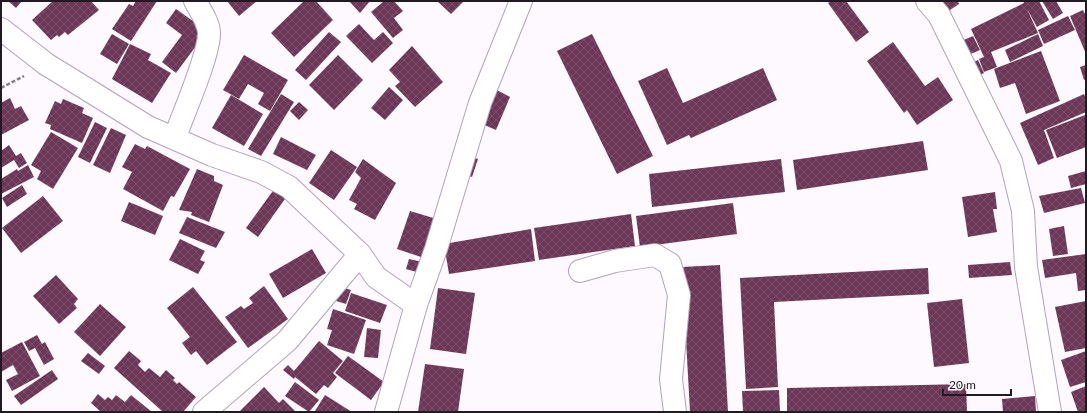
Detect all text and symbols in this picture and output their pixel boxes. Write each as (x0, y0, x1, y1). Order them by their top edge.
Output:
scale bar (943, 371, 1011, 397)
text: 20 m (949, 377, 976, 392)

